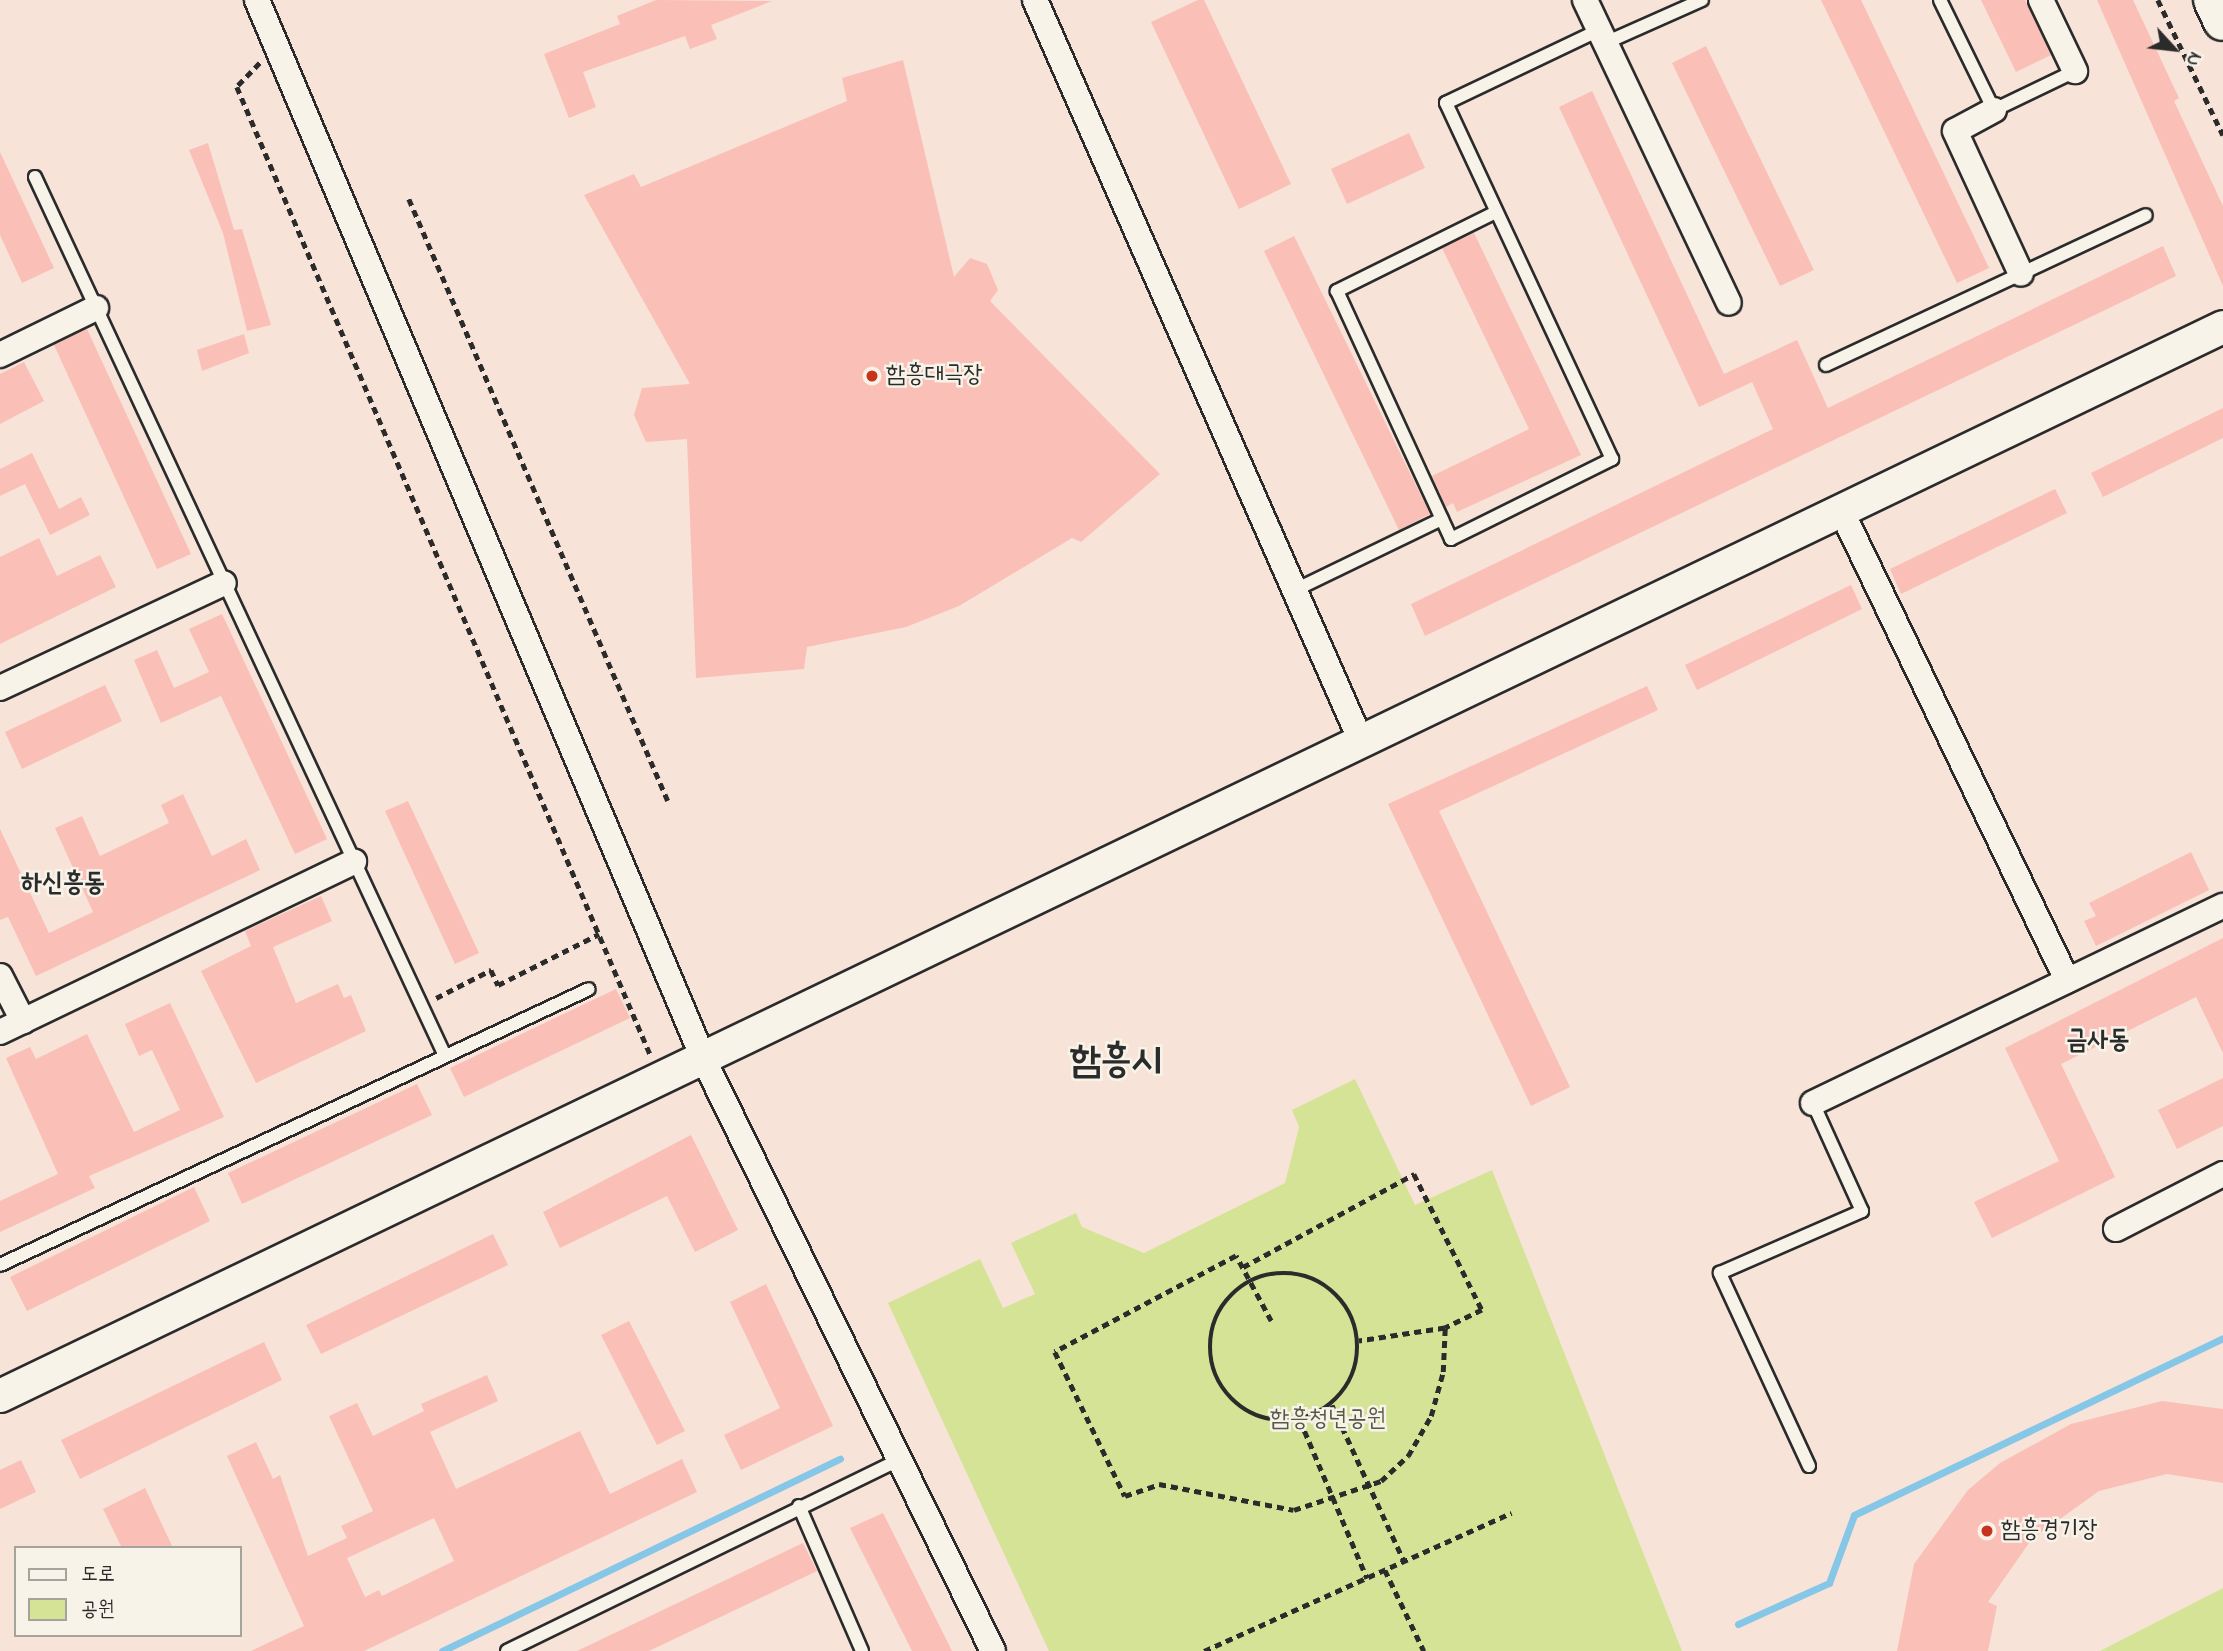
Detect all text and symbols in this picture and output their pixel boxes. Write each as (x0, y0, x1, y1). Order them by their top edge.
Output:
north arrow (2139, 14, 2209, 84)
text: N (2178, 47, 2208, 71)
place label: 함흥대극장 (886, 362, 983, 390)
marker: 함흥대극장 (864, 368, 880, 384)
district label: 하신흥동 (21, 869, 105, 901)
district label: 금사동 (2067, 1026, 2129, 1058)
district label: 함흥시 (1070, 1040, 1162, 1086)
park label: 함흥청년공원 (1270, 1406, 1386, 1434)
place label: 함흥경기장 (2001, 1517, 2098, 1545)
marker: 함흥경기장 (1979, 1523, 1995, 1539)
legend (14, 1546, 242, 1637)
text: 도로 (81, 1560, 115, 1590)
text: 공원 (81, 1595, 115, 1625)

